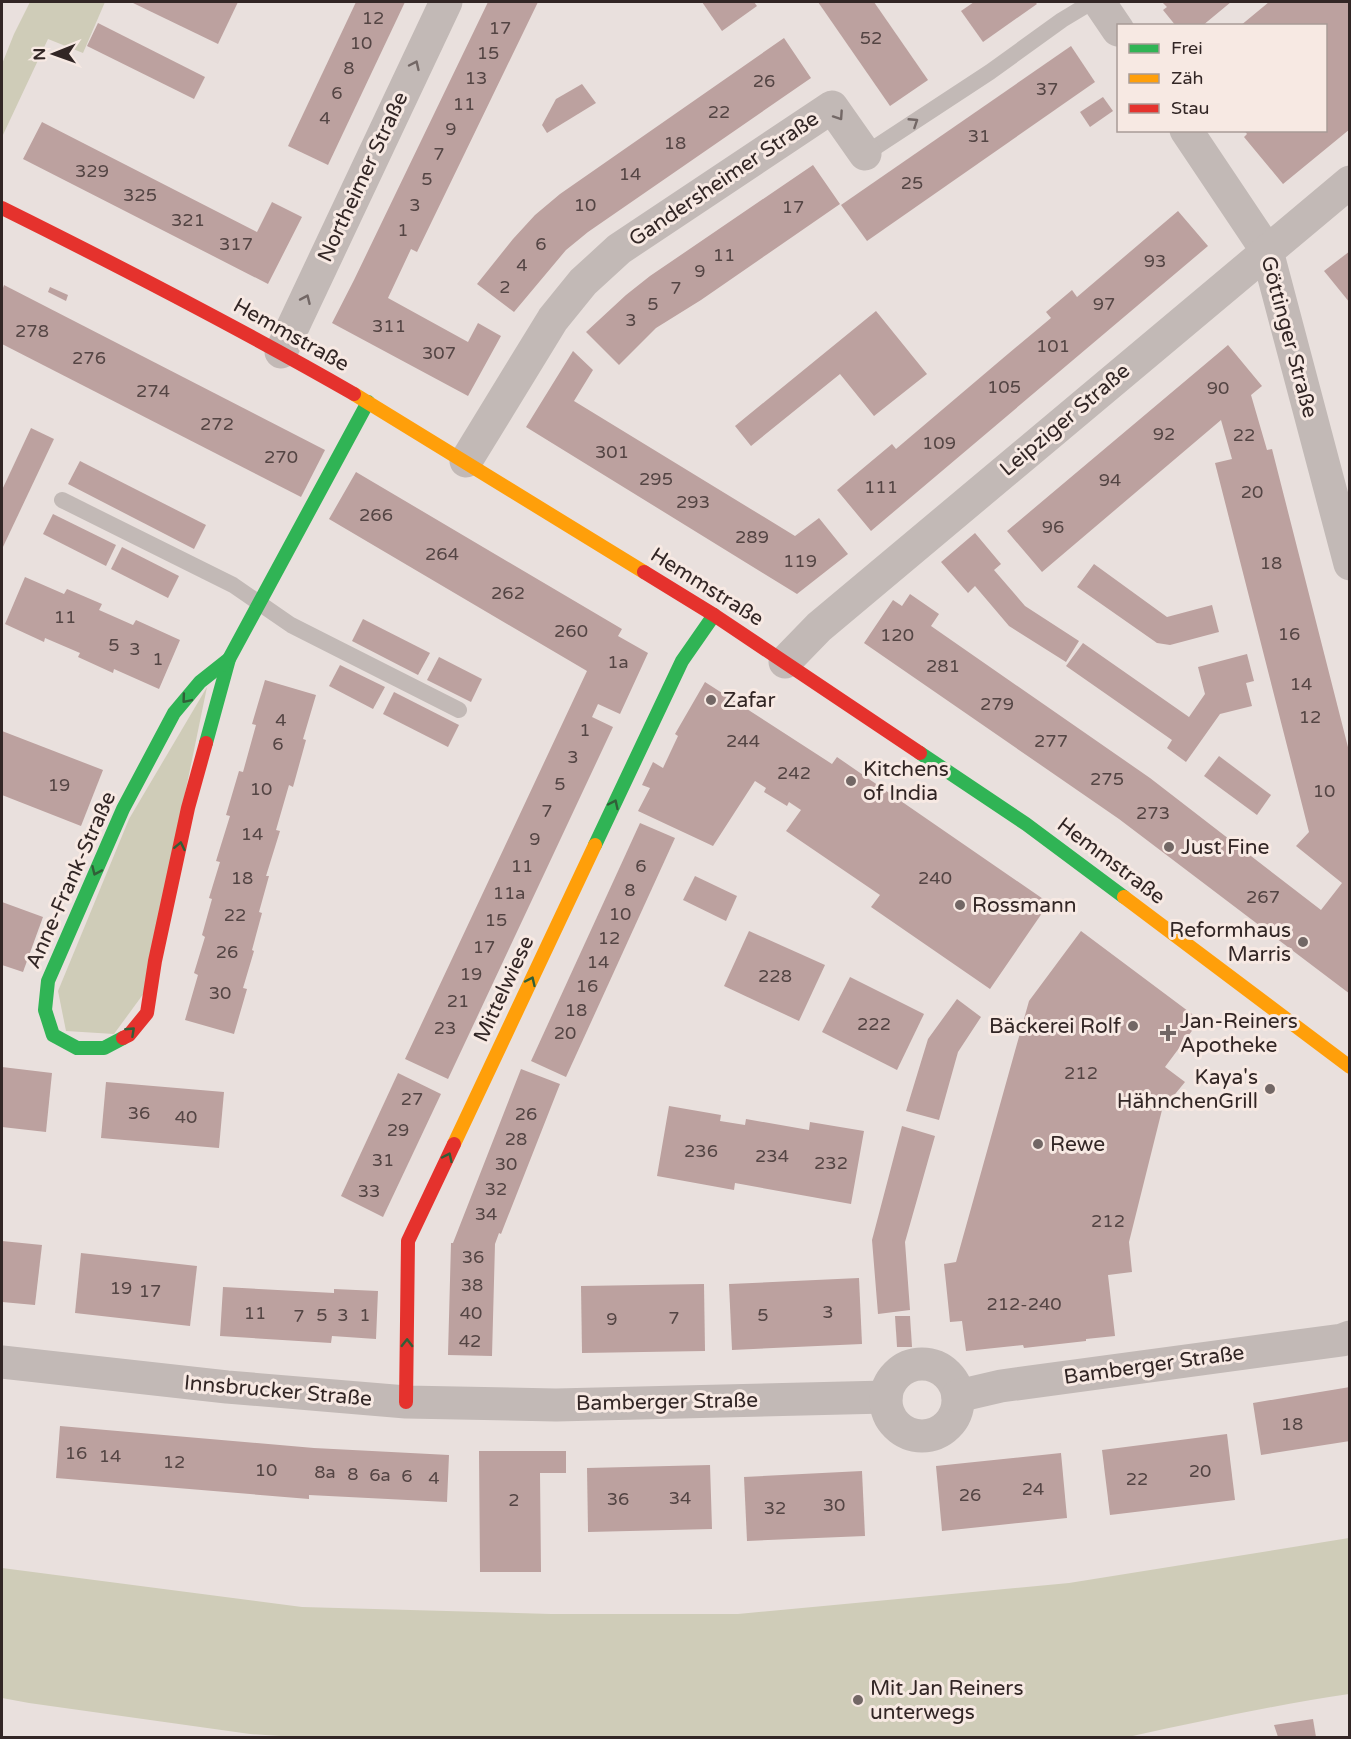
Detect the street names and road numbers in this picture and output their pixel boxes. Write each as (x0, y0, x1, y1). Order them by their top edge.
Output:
street label: Northeimer Straße (313, 88, 413, 266)
street label: Gandersheimer Straße (624, 106, 824, 252)
street label: Göttinger Straße (1255, 253, 1323, 421)
street label: Hemmstraße (229, 293, 353, 377)
street label: Leipziger Straße (995, 358, 1135, 482)
street label: Hemmstraße (646, 542, 768, 632)
street label: Anne-Frank-Straße (21, 788, 121, 972)
street label: Hemmstraße (1052, 812, 1170, 910)
street label: Mittelwiese (469, 932, 539, 1046)
street label: Bamberger Straße (1062, 1340, 1246, 1390)
street label: Innsbrucker Straße (183, 1370, 373, 1412)
street label: Bamberger Straße (576, 1388, 758, 1416)

